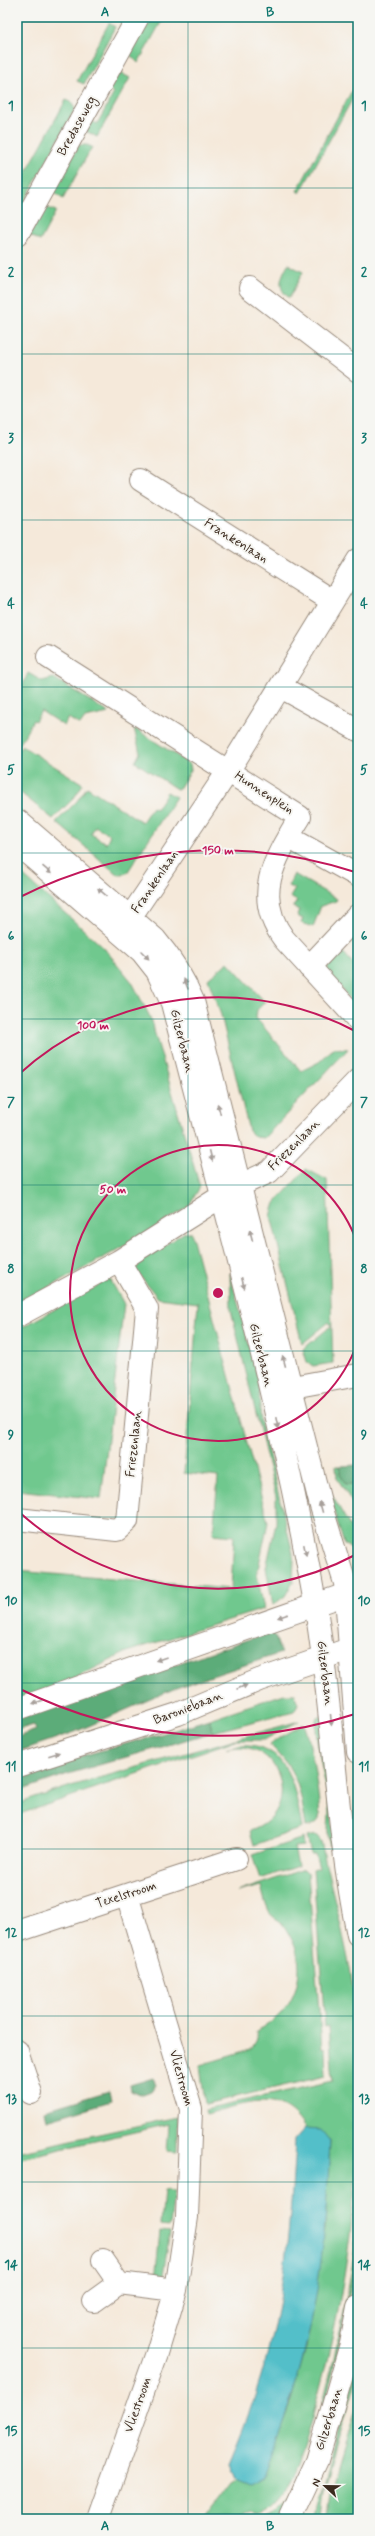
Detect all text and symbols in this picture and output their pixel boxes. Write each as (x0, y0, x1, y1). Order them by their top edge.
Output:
text: A (101, 4, 109, 21)
text: B (266, 4, 275, 21)
street label: Bredaseweg (54, 93, 101, 159)
text: 1 (8, 98, 14, 115)
text: 1 (361, 98, 367, 115)
text: 2 (8, 264, 15, 281)
text: 2 (361, 264, 368, 281)
text: 3 (8, 430, 14, 447)
text: 3 (361, 430, 367, 447)
street label: Frankenlaan (201, 515, 271, 567)
text: 4 (7, 596, 15, 613)
text: 4 (360, 596, 368, 613)
text: 5 (7, 762, 15, 779)
text: 5 (360, 762, 368, 779)
street label: Hunnenplein (231, 767, 297, 819)
text: 150 m (202, 843, 234, 859)
street label: Frankenlaan (128, 847, 182, 917)
one-way arrow (41, 865, 52, 874)
one-way arrow (97, 887, 107, 896)
text: 6 (8, 928, 15, 945)
text: 6 (361, 928, 368, 945)
one-way arrow (140, 950, 150, 960)
one-way arrow (183, 978, 189, 989)
street label: Gilzerbaan (166, 1007, 198, 1075)
text: 100 m (77, 1018, 110, 1034)
text: 7 (7, 1094, 15, 1111)
text: 7 (360, 1094, 368, 1111)
one-way arrow (216, 1103, 222, 1116)
street label: Friezenlaan (264, 1115, 324, 1175)
one-way arrow (209, 1150, 215, 1162)
text: 50 m (100, 1182, 127, 1198)
one-way arrow (248, 1229, 254, 1241)
text: 8 (7, 1261, 15, 1278)
text: 8 (360, 1261, 368, 1278)
one-way arrow (241, 1277, 247, 1289)
centre of rings (211, 1286, 225, 1300)
street label: Gilzerbaan (245, 1321, 277, 1389)
one-way arrow (281, 1355, 287, 1367)
street label: Friezenlaan (122, 1410, 146, 1478)
one-way arrow (275, 1417, 281, 1429)
text: 9 (8, 1427, 15, 1444)
text: 9 (361, 1427, 368, 1444)
one-way arrow (318, 1501, 324, 1513)
one-way arrow (302, 1544, 308, 1556)
text: 10 (4, 1593, 18, 1610)
text: 10 (357, 1593, 371, 1610)
one-way arrow (277, 1613, 289, 1619)
street label: Gilzerbaan (313, 1640, 337, 1706)
one-way arrow (154, 1656, 166, 1662)
one-way arrow (237, 1683, 249, 1689)
street label: Baroniebaan (151, 1687, 225, 1729)
one-way arrow (31, 1699, 43, 1705)
one-way arrow (327, 1714, 334, 1726)
one-way arrow (48, 1751, 60, 1757)
text: 11 (5, 1759, 17, 1776)
text: 11 (358, 1759, 370, 1776)
street label: Texelstroom (93, 1877, 159, 1913)
text: 12 (5, 1925, 17, 1942)
text: 12 (358, 1925, 370, 1942)
street label: Vliestroom (165, 2048, 197, 2108)
text: 13 (5, 2091, 17, 2108)
text: 13 (358, 2091, 370, 2108)
text: 14 (4, 2257, 18, 2274)
text: 14 (357, 2257, 371, 2274)
street label: Vliestroom (120, 2375, 156, 2435)
street label: Gilzerbaan (311, 2385, 347, 2453)
text: 15 (5, 2423, 17, 2440)
text: 15 (358, 2423, 370, 2440)
north arrow (305, 2466, 345, 2506)
text: N (309, 2477, 325, 2489)
text: A (101, 2518, 109, 2535)
text: B (266, 2518, 275, 2535)

